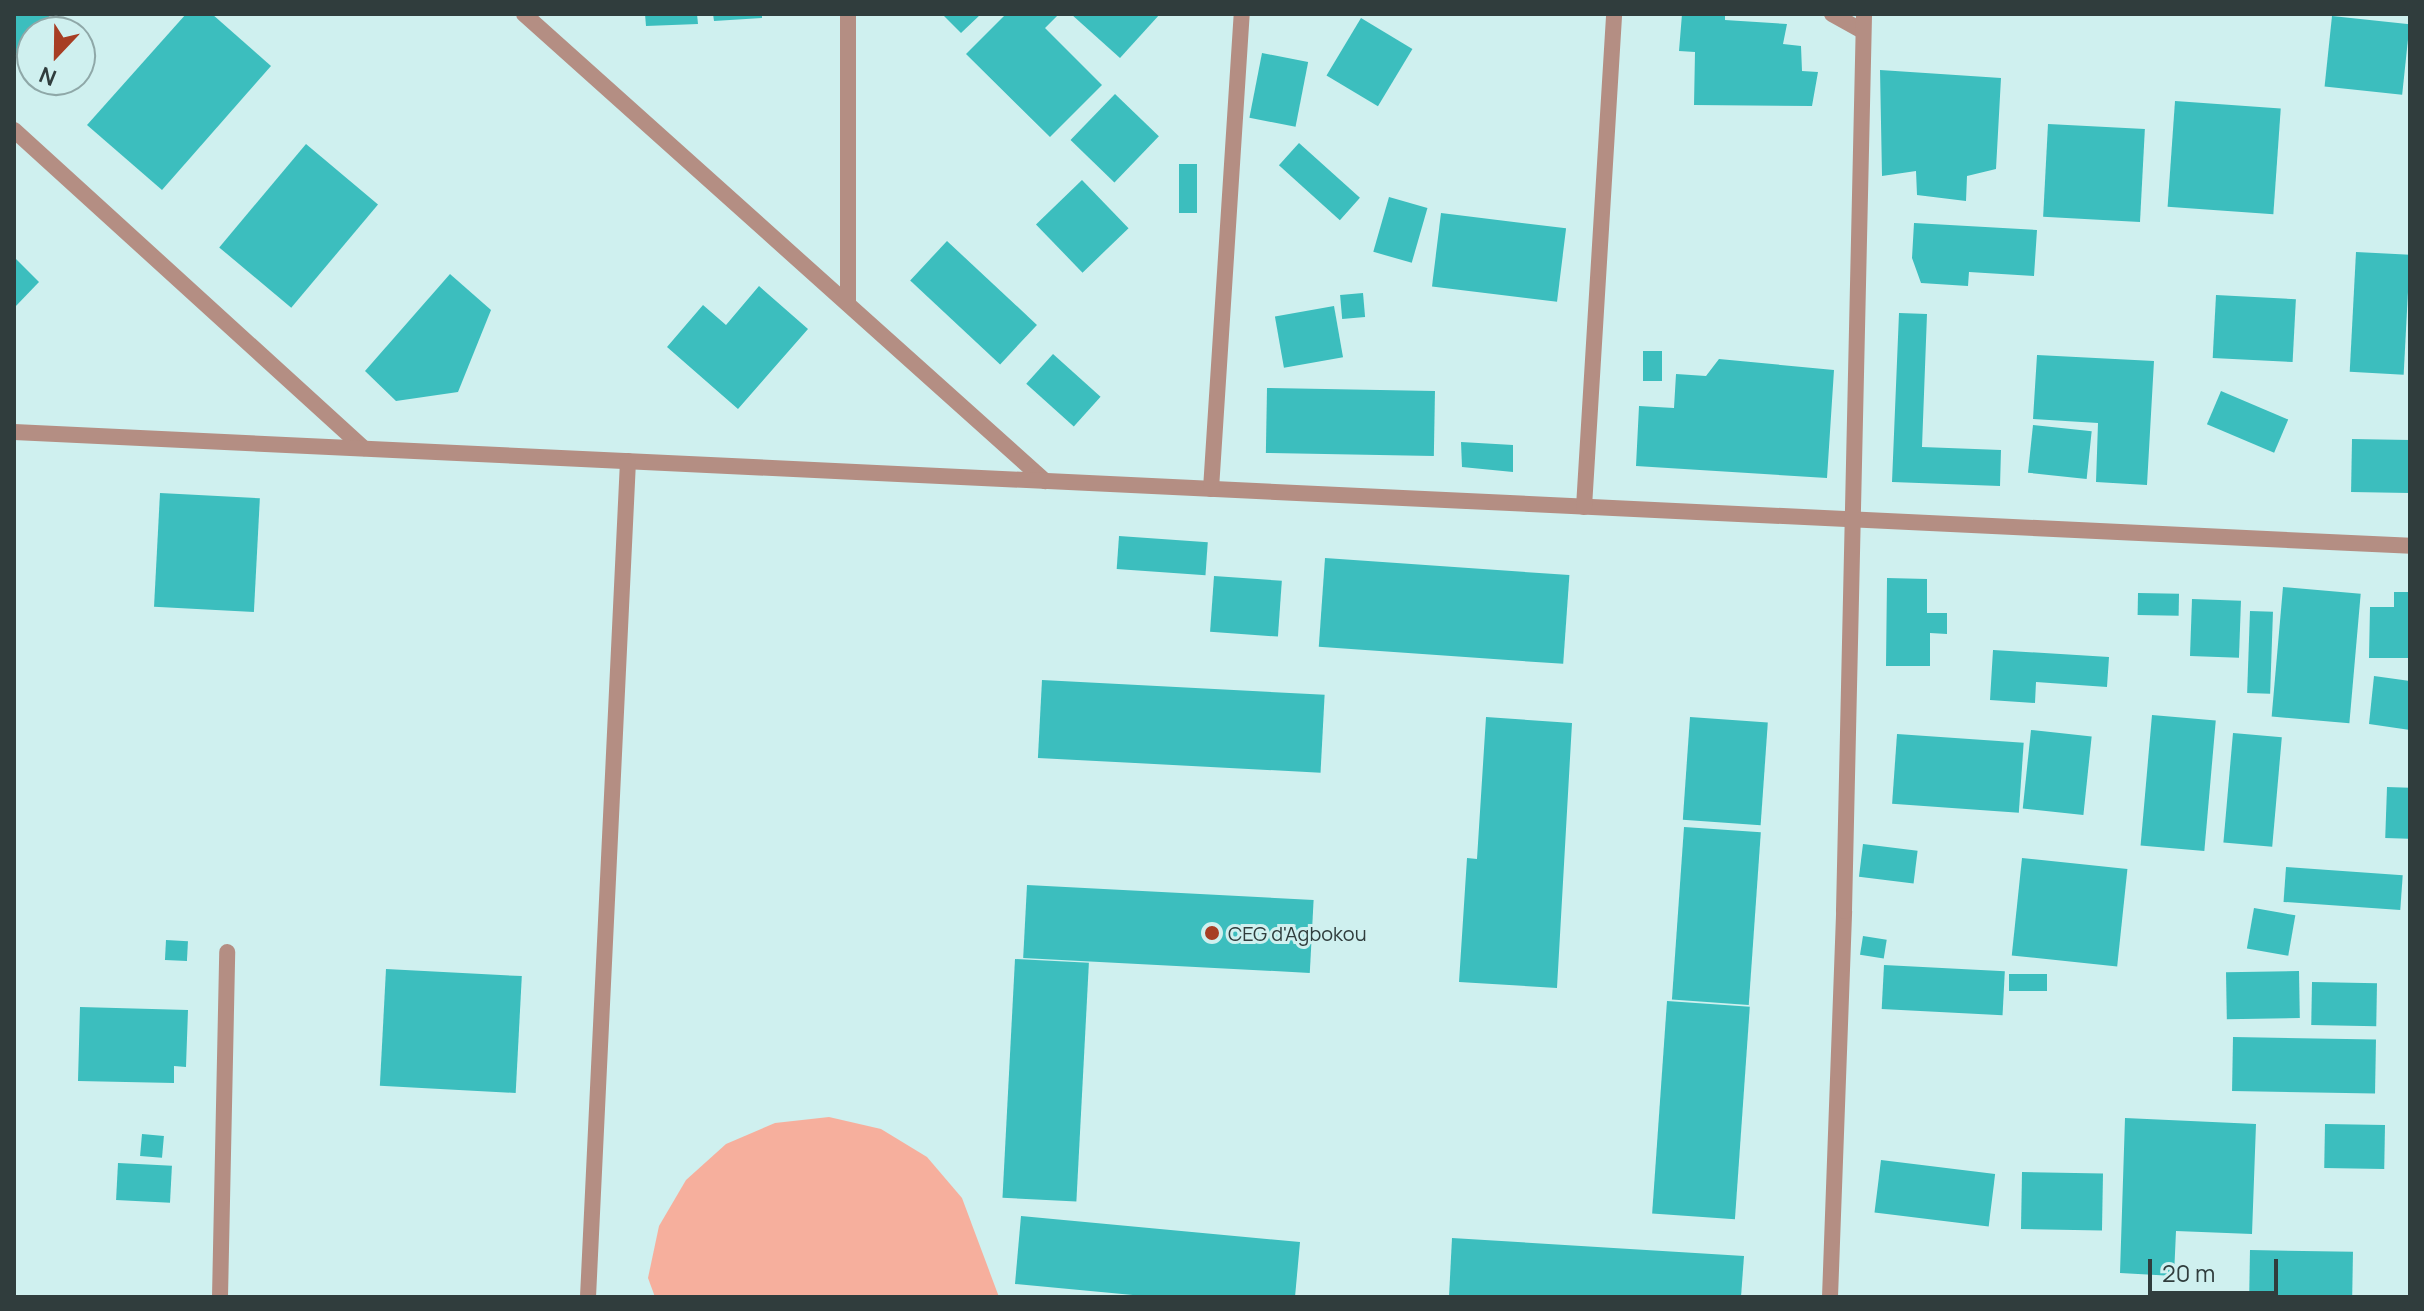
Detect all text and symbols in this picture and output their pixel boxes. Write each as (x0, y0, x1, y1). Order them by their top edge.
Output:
north arrow (16, 16, 96, 96)
text: N (35, 60, 61, 93)
place label: CEG d'Agbokou (1228, 921, 1367, 945)
marker: CEG d'Agbokou (1203, 924, 1221, 942)
scale bar (2152, 1243, 2282, 1293)
text: 20 m (2162, 1256, 2215, 1289)

